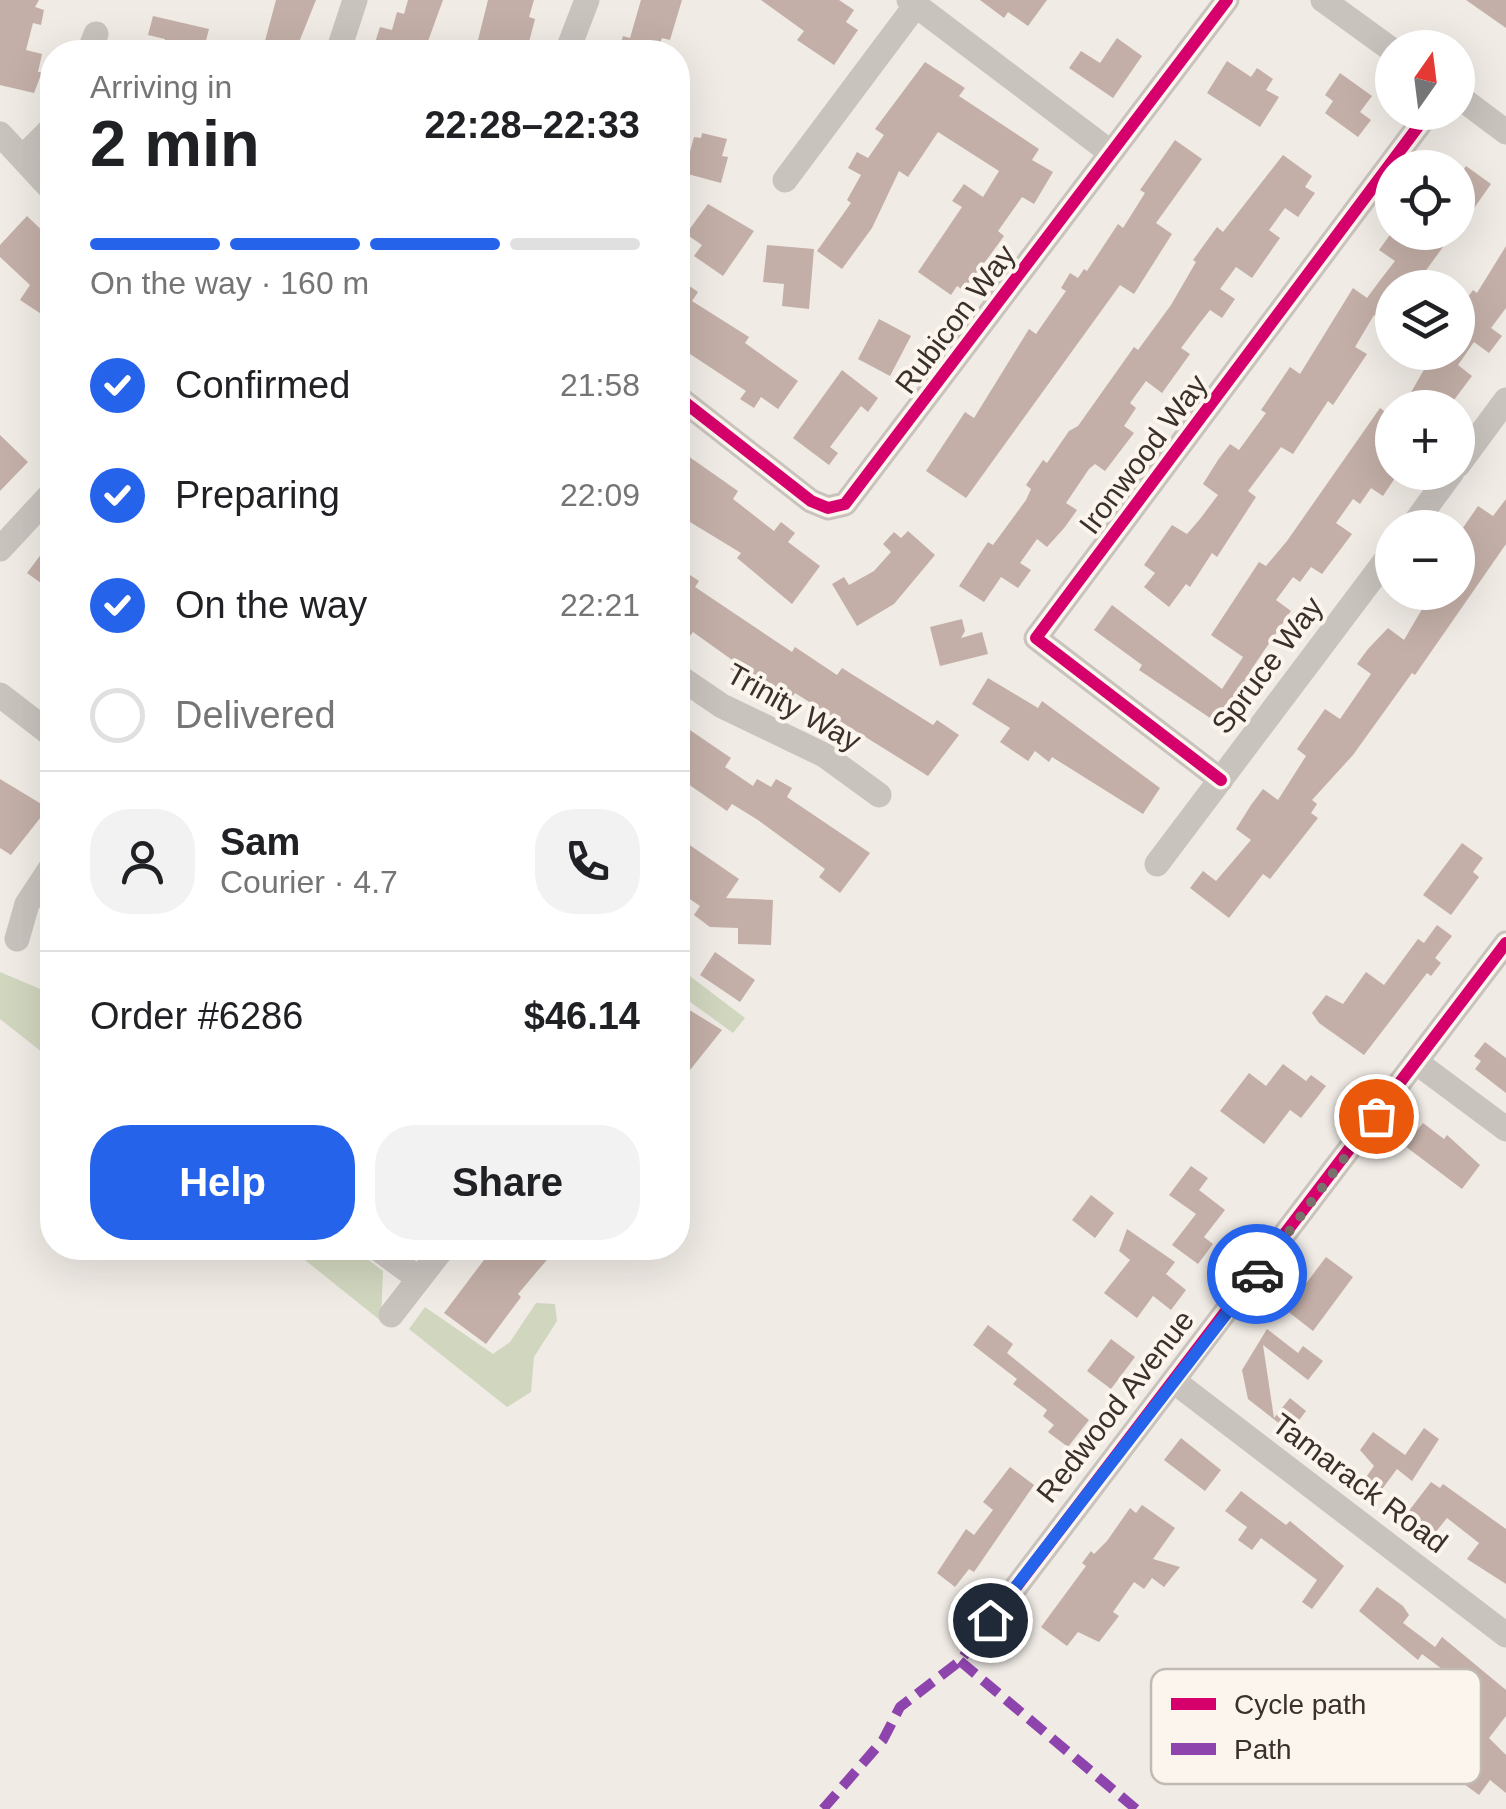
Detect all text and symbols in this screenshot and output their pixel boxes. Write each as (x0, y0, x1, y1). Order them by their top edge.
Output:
north arrow (1375, 30, 1475, 130)
map controls (1375, 30, 1475, 610)
text: Arriving in (90, 69, 232, 105)
text: 22:28–22:33 (424, 104, 640, 146)
text: 2 min (90, 107, 260, 180)
button: locate (1375, 150, 1475, 250)
street label: Rubicon Way (888, 238, 1022, 400)
text: On the way · 160 m (90, 265, 369, 301)
button: layers (1375, 270, 1475, 370)
icon: check (90, 358, 145, 413)
text: Confirmed (175, 364, 350, 406)
text: 21:58 (560, 367, 640, 403)
street label: Ironwood Way (1072, 368, 1214, 540)
button: + (1375, 390, 1475, 490)
icon: check (90, 468, 145, 523)
text: Preparing (175, 474, 340, 516)
text: 22:09 (560, 477, 640, 513)
button: − (1375, 510, 1475, 610)
icon: check (90, 578, 145, 633)
text: On the way (175, 584, 367, 626)
text: 22:21 (560, 587, 640, 623)
street label: Spruce Way (1205, 590, 1329, 740)
street label: Trinity Way (721, 657, 867, 757)
text: Delivered (175, 694, 336, 736)
button: person (90, 809, 195, 914)
button: phone (535, 809, 640, 914)
text: Sam (220, 821, 300, 863)
text: Courier · 4.7 (220, 864, 398, 900)
text: Order #6286 (90, 995, 303, 1037)
text: $46.14 (524, 995, 640, 1037)
pin (1334, 1074, 1419, 1159)
icon: bag (1349, 1089, 1404, 1144)
button: Help (90, 1125, 355, 1240)
button: Share (375, 1125, 640, 1240)
courier (1207, 1224, 1307, 1324)
icon: car (1230, 1247, 1285, 1302)
street label: Redwood Avenue (1030, 1303, 1200, 1509)
street label: Tamarack Road (1266, 1407, 1454, 1559)
pin (948, 1578, 1033, 1663)
icon: home (963, 1593, 1018, 1648)
legend (1151, 1669, 1481, 1784)
text: Cycle path (1234, 1689, 1366, 1720)
text: Path (1234, 1734, 1292, 1765)

